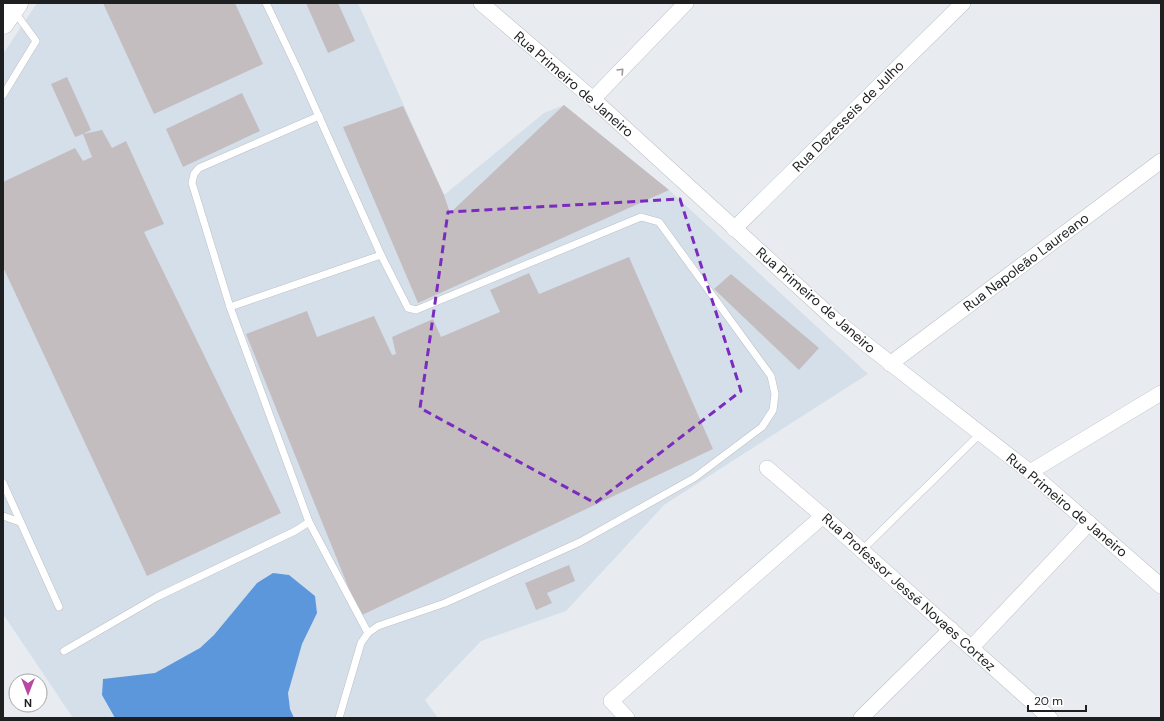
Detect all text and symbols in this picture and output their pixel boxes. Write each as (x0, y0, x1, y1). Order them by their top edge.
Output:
street label: Rua Primeiro de Janeiro (510, 27, 638, 141)
street label: Rua Dezesseis de Julho (788, 56, 908, 176)
one-way arrow (616, 68, 623, 76)
street label: Rua Napoleão Laureano (960, 209, 1092, 315)
street label: Rua Primeiro de Janeiro (752, 243, 880, 357)
street label: Rua Primeiro de Janeiro (1003, 449, 1131, 561)
street label: Rua Professor Jessé Novaes Cortez (818, 509, 1000, 675)
north arrow (8, 673, 48, 713)
scale bar (1028, 687, 1086, 713)
text: 20 m (1034, 693, 1063, 709)
text: N (24, 696, 32, 710)

